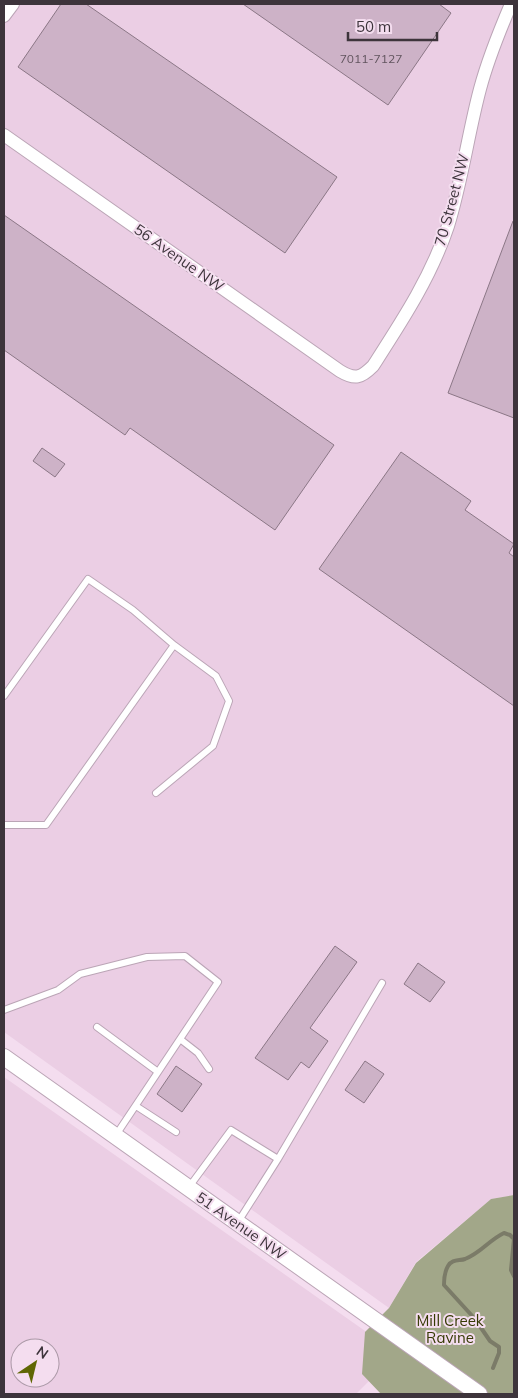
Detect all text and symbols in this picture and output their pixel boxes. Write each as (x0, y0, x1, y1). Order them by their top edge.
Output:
scale bar (348, 10, 437, 42)
text: 50 m (356, 17, 391, 36)
house number: 7011-7127 (340, 51, 402, 66)
street label: 70 Street NW (430, 151, 473, 248)
street label: 56 Avenue NW (130, 219, 228, 296)
street label: 51 Avenue NW (192, 1187, 290, 1264)
park label: Mill Creek Ravine (416, 1311, 484, 1347)
north arrow (10, 1338, 60, 1388)
text: N (33, 1342, 52, 1363)

